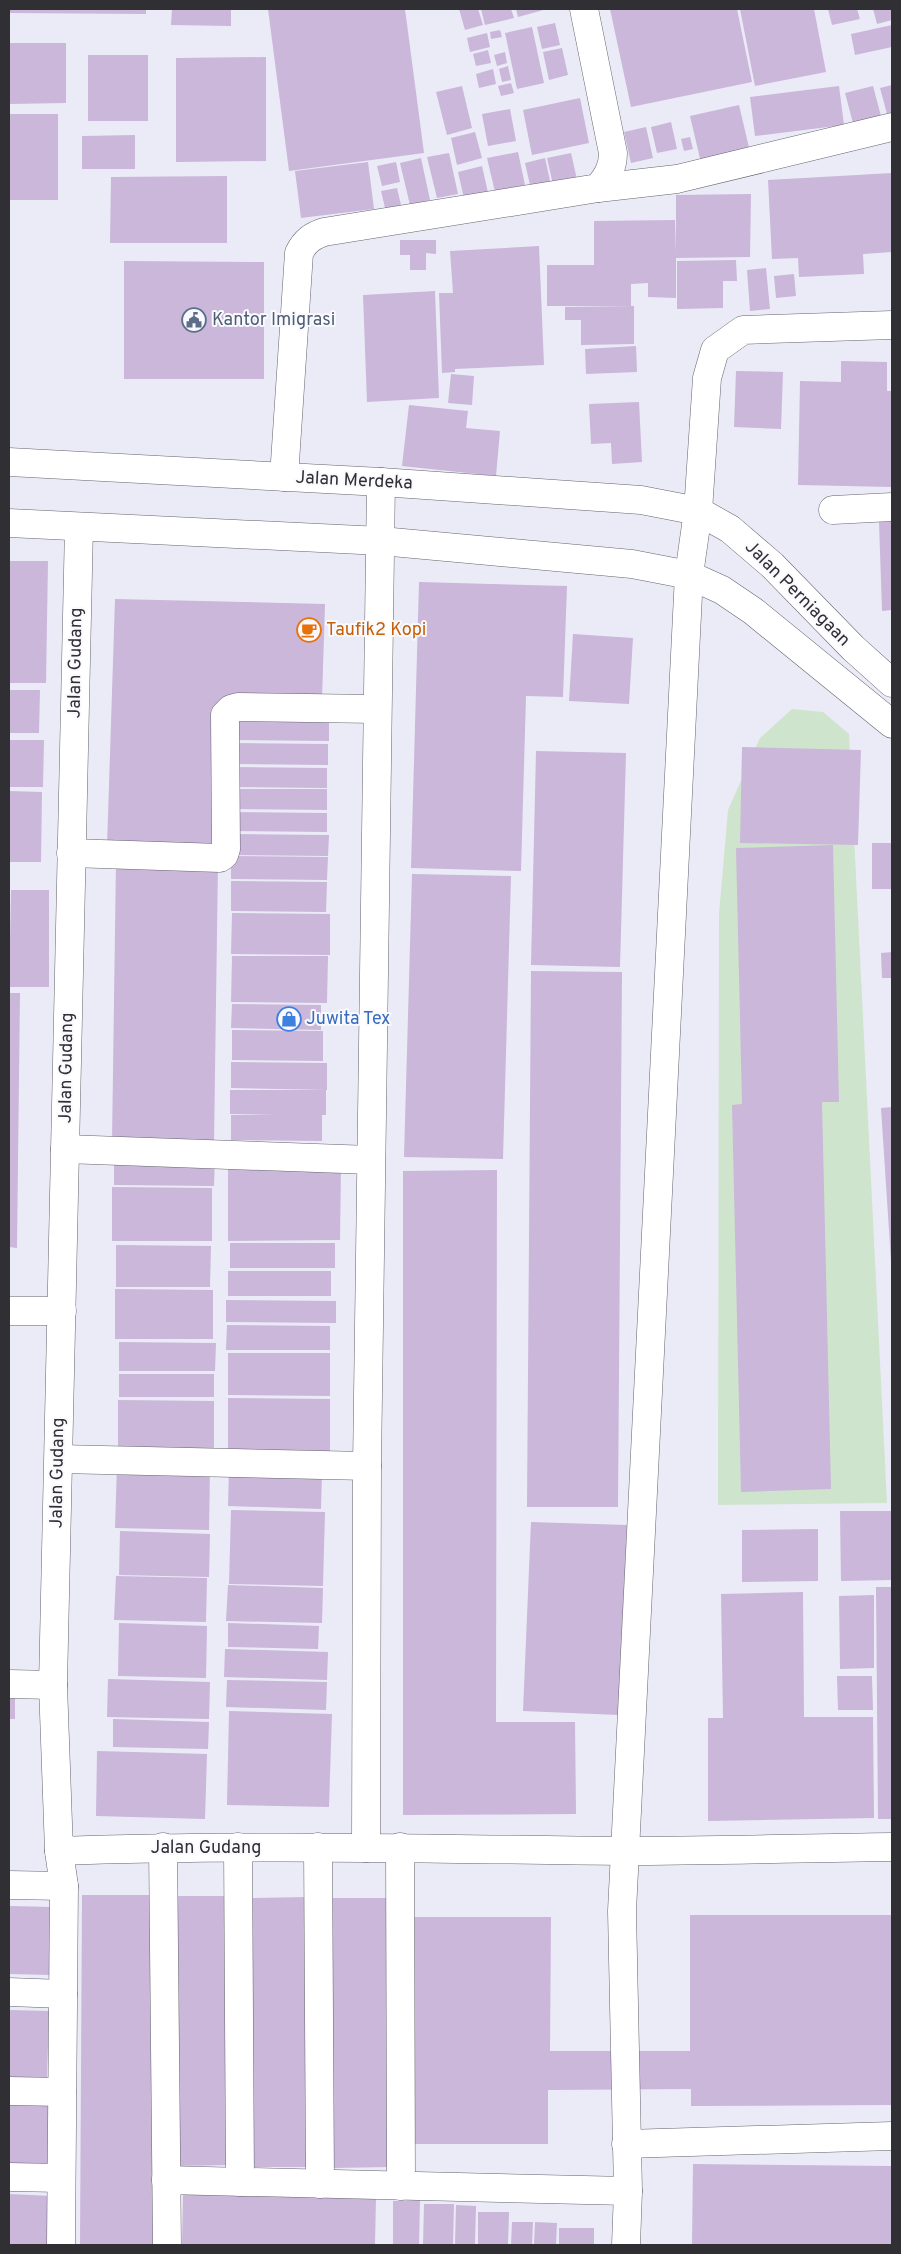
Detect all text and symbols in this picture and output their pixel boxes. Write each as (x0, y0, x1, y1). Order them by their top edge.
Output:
public building icon: Kantor Imigrasi (181, 307, 207, 333)
place label: Kantor Imigrasi (212, 309, 335, 332)
street label: Jalan Merdeka (295, 466, 413, 496)
street label: Jalan Perniagaan (739, 536, 855, 652)
street label: Jalan Gudang (64, 607, 88, 719)
cafe icon: Taufik2 Kopi (296, 617, 322, 643)
place label: Taufik2 Kopi (326, 619, 426, 642)
shop icon: Juwita Tex (276, 1006, 302, 1032)
place label: Juwita Tex (306, 1008, 390, 1031)
street label: Jalan Gudang (55, 1012, 79, 1124)
street label: Jalan Gudang (46, 1417, 70, 1529)
street label: Jalan Gudang (151, 1837, 261, 1860)

